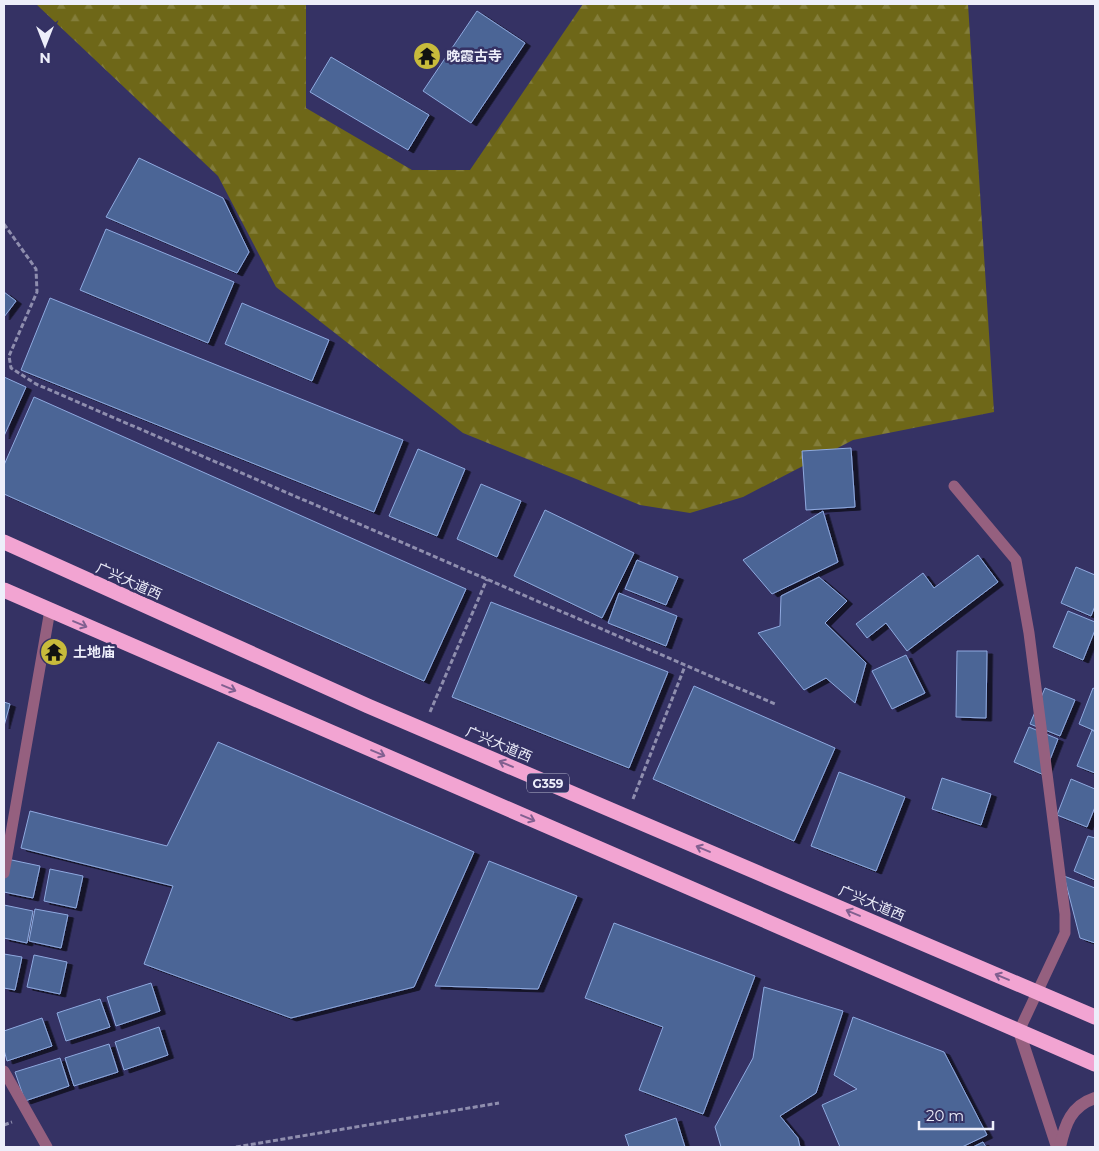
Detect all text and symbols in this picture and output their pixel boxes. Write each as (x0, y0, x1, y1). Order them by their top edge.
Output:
north arrow (20, 20, 70, 70)
temple icon: 晚霞古寺 (412, 41, 442, 71)
place label: 晚霞古寺 (446, 47, 502, 65)
text: N (39, 49, 51, 67)
street label: 广兴大道西 (93, 559, 165, 603)
one-way arrow (72, 619, 87, 629)
temple icon: 土地庙 (39, 637, 69, 667)
place label: 土地庙 (73, 643, 115, 661)
one-way arrow (221, 684, 236, 694)
street label: 广兴大道西 (463, 722, 535, 766)
one-way arrow (370, 749, 385, 759)
one-way arrow (499, 759, 514, 769)
road number: G359 (527, 774, 569, 792)
one-way arrow (520, 814, 535, 823)
one-way arrow (696, 844, 711, 854)
street label: 广兴大道西 (836, 881, 908, 925)
one-way arrow (846, 908, 861, 917)
one-way arrow (995, 972, 1010, 981)
scale bar (919, 1098, 993, 1130)
text: 20 m (926, 1106, 964, 1125)

